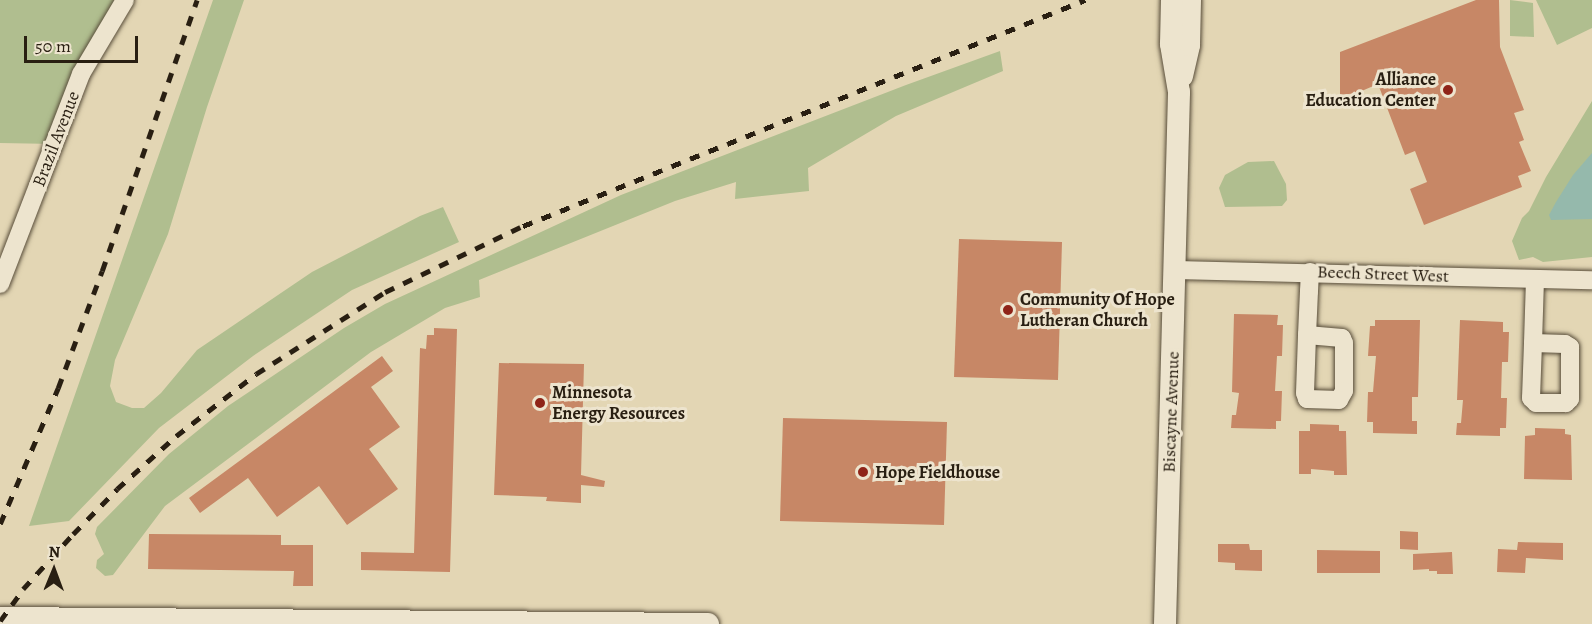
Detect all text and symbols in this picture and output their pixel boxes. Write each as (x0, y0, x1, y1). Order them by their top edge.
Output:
scale bar (27, 24, 141, 62)
text: 50 m (35, 34, 71, 58)
place label: Alliance Education Center (1305, 69, 1436, 112)
marker: Alliance Education Center (1441, 83, 1455, 97)
street label: Brazil Avenue (28, 88, 84, 190)
street label: Beech Street West (1317, 261, 1449, 287)
place label: Community Of Hope Lutheran Church (1020, 289, 1175, 332)
marker: Community Of Hope Lutheran Church (1001, 303, 1015, 317)
street label: Biscayne Avenue (1158, 351, 1184, 473)
place label: Minnesota Energy Resources (552, 382, 685, 424)
marker: Minnesota Energy Resources (533, 396, 547, 410)
place label: Hope Fieldhouse (875, 461, 1000, 483)
marker: Hope Fieldhouse (856, 465, 870, 479)
north arrow (24, 540, 84, 600)
text: N (48, 541, 60, 563)

